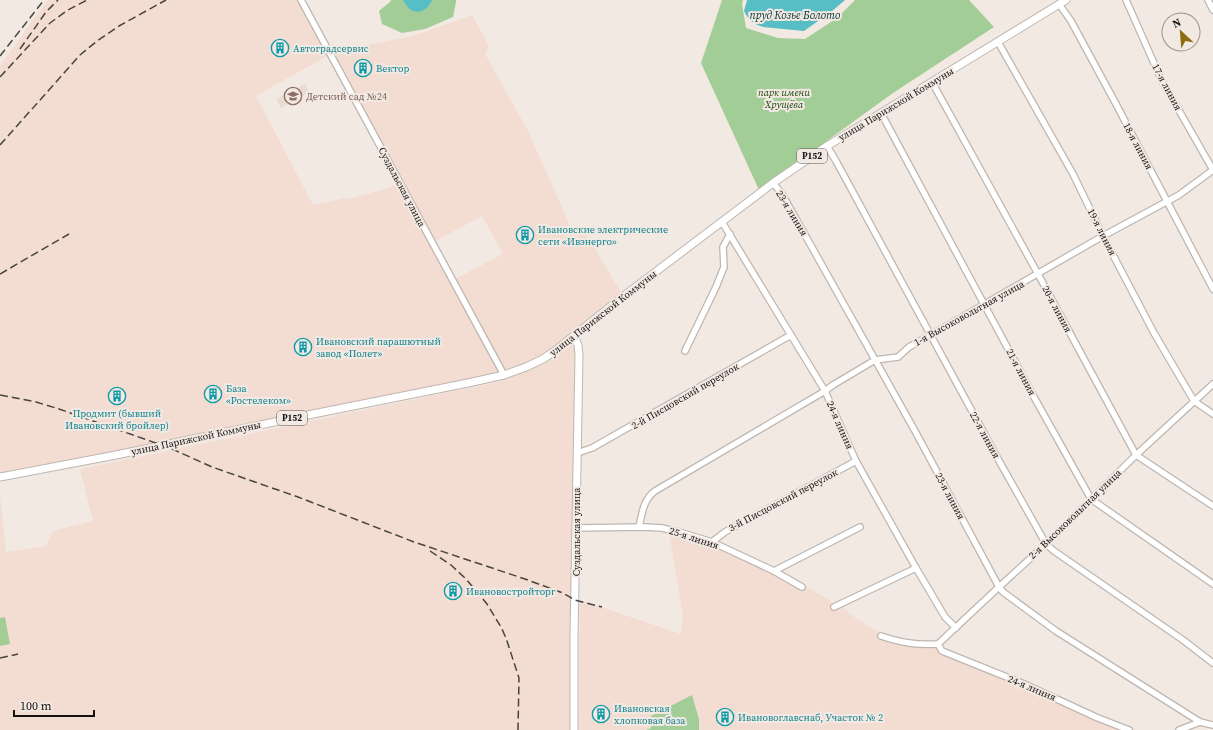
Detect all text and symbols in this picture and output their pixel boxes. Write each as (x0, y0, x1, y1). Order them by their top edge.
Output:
water label: пруд Козье Болото (750, 8, 841, 23)
north arrow (1161, 12, 1201, 52)
text: N (1170, 15, 1184, 32)
building icon: Автоградсервис (270, 38, 290, 58)
place label: Автоградсервис (293, 42, 369, 55)
building icon: Вектор (353, 58, 373, 78)
street label: 17-я линия (1149, 61, 1185, 113)
place label: Вектор (376, 62, 409, 75)
street label: улица Парижской Коммуны (836, 64, 956, 144)
school or university icon: Детский сад №24 (283, 86, 303, 106)
park label: парк имени Хрущёва (758, 86, 810, 111)
place label: Детский сад №24 (306, 90, 387, 103)
street label: 18-я линия (1120, 120, 1156, 172)
street label: Суздальская улица (375, 145, 429, 230)
road number: Р152 (797, 149, 827, 163)
street label: 23-я линия (773, 188, 811, 238)
street label: 19-я линия (1085, 206, 1119, 258)
place label: Ивановские электрические сети «Ивэнерго» (538, 223, 668, 248)
building icon: Ивановские электрические сети «Ивэнерго» (515, 225, 535, 245)
street label: улица Парижской Коммуны (547, 267, 660, 359)
street label: 1-я Высоковольтная улица (912, 277, 1027, 349)
street label: 20-я линия (1039, 283, 1075, 335)
place label: Ивановский парашютный завод «Полет» (316, 335, 441, 360)
building icon: Ивановский парашютный завод «Полет» (293, 337, 313, 357)
street label: 21-я линия (1003, 346, 1039, 398)
street label: 2-й Писцовский переулок (629, 360, 741, 432)
place label: База «Ростелеком» (226, 382, 291, 407)
building icon: База «Ростелеком» (203, 384, 223, 404)
building icon: Продмит (бывший Ивановский бройлер) (107, 386, 127, 406)
street label: 24-я линия (824, 399, 856, 451)
place label: Продмит (бывший Ивановский бройлер) (65, 407, 169, 432)
street label: 22-я линия (967, 410, 1003, 460)
road number: Р152 (277, 411, 307, 425)
street label: улица Парижской Коммуны (130, 418, 263, 458)
street label: 3-й Писцовский переулок (726, 465, 840, 534)
street label: 2-я Высоковольтная улица (1026, 466, 1125, 562)
street label: 23-я линия (932, 470, 968, 522)
street label: Суздальская улица (570, 487, 583, 576)
street label: 25-я линия (668, 524, 720, 552)
building icon: Ивановостройторг (443, 581, 463, 601)
place label: Ивановостройторг (466, 585, 556, 598)
street label: 24-я линия (1006, 672, 1058, 704)
scale bar (14, 692, 94, 718)
text: 100 m (20, 698, 52, 714)
place label: Ивановская хлопковая база (614, 702, 686, 727)
building icon: Ивановская хлопковая база (591, 704, 611, 724)
building icon: Ивановоглавснаб, Участок № 2 (715, 707, 735, 727)
place label: Ивановоглавснаб, Участок № 2 (738, 711, 883, 724)

